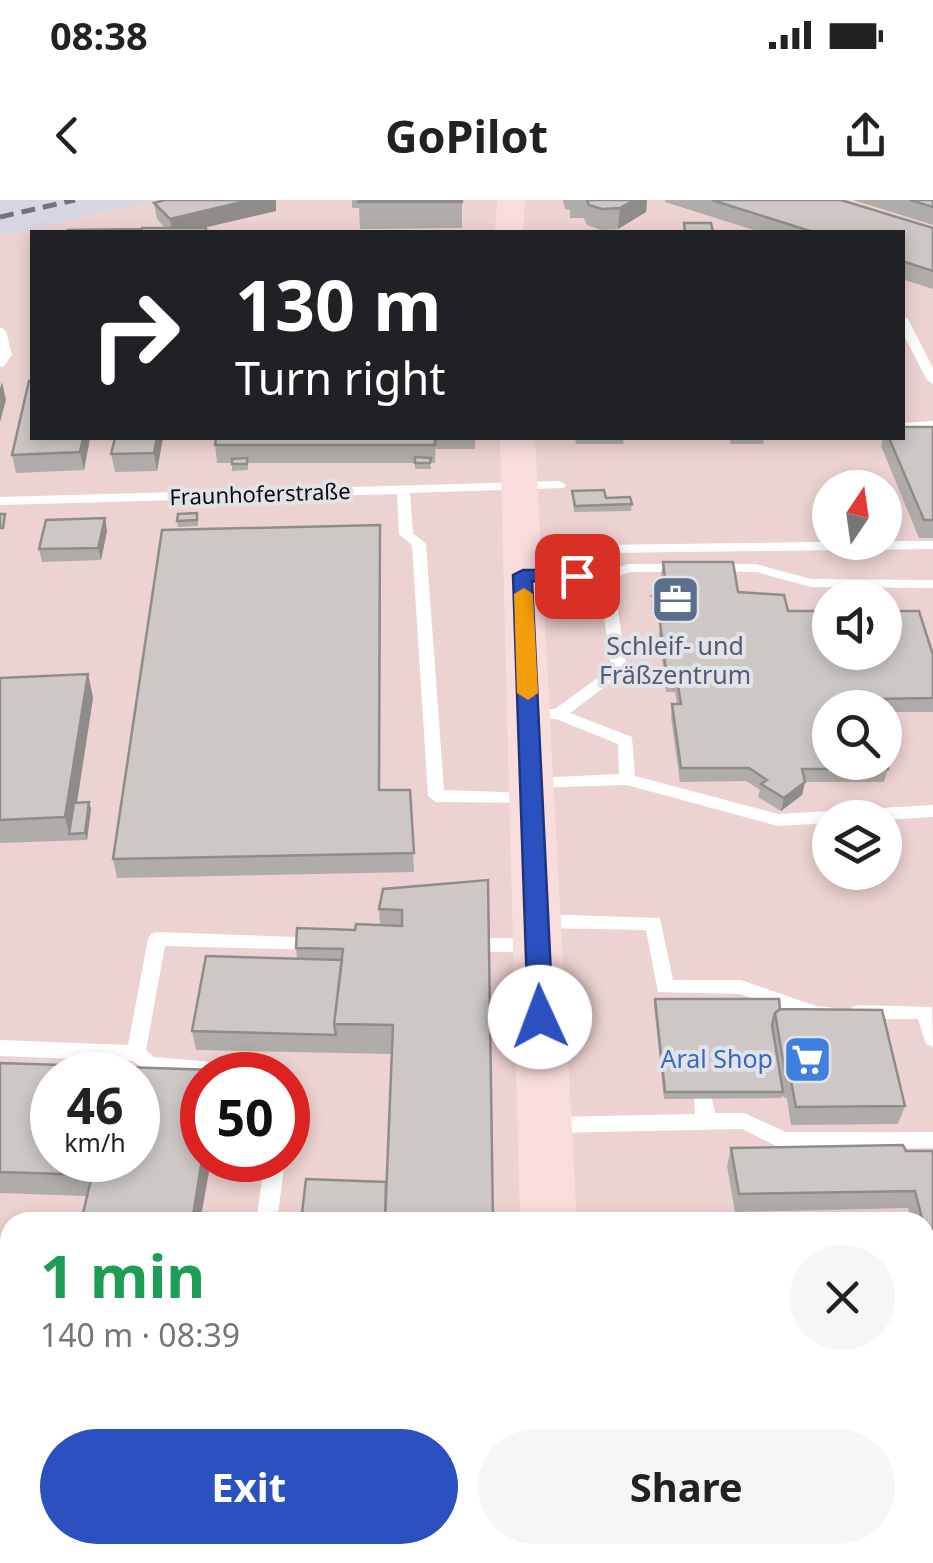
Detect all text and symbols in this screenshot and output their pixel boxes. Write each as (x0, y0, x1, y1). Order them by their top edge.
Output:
text: 08:38 (50, 9, 148, 61)
text: GoPilot (385, 105, 548, 166)
icon: back (40, 108, 95, 163)
icon: share (838, 108, 893, 163)
text: 130 m (235, 256, 442, 352)
icon: right (70, 270, 200, 400)
text: Turn right (235, 347, 446, 408)
north arrow (812, 470, 902, 560)
map controls (812, 470, 902, 890)
street label: Fraunhoferstraße (169, 475, 351, 511)
pin (535, 534, 620, 619)
icon: arrive (550, 549, 605, 604)
office icon: Schleif- und Fräßzentrum (649, 574, 701, 626)
button: sound (812, 580, 902, 670)
place label: Schleif- und Fräßzentrum (599, 628, 751, 691)
button: search (812, 690, 902, 780)
button: layers (812, 800, 902, 890)
position arrow (488, 965, 592, 1069)
supermarket icon: Aral Shop (782, 1033, 834, 1085)
place label: Aral Shop (661, 1041, 773, 1075)
speed limit sign: 50 (180, 1052, 310, 1182)
text: 46 (66, 1071, 124, 1139)
text: km/h (64, 1125, 126, 1159)
text: 1 min (40, 1234, 205, 1316)
button: close (790, 1245, 895, 1350)
text: 140 m · 08:39 (40, 1313, 240, 1356)
button: Exit (40, 1429, 458, 1544)
button: Share (478, 1429, 895, 1544)

